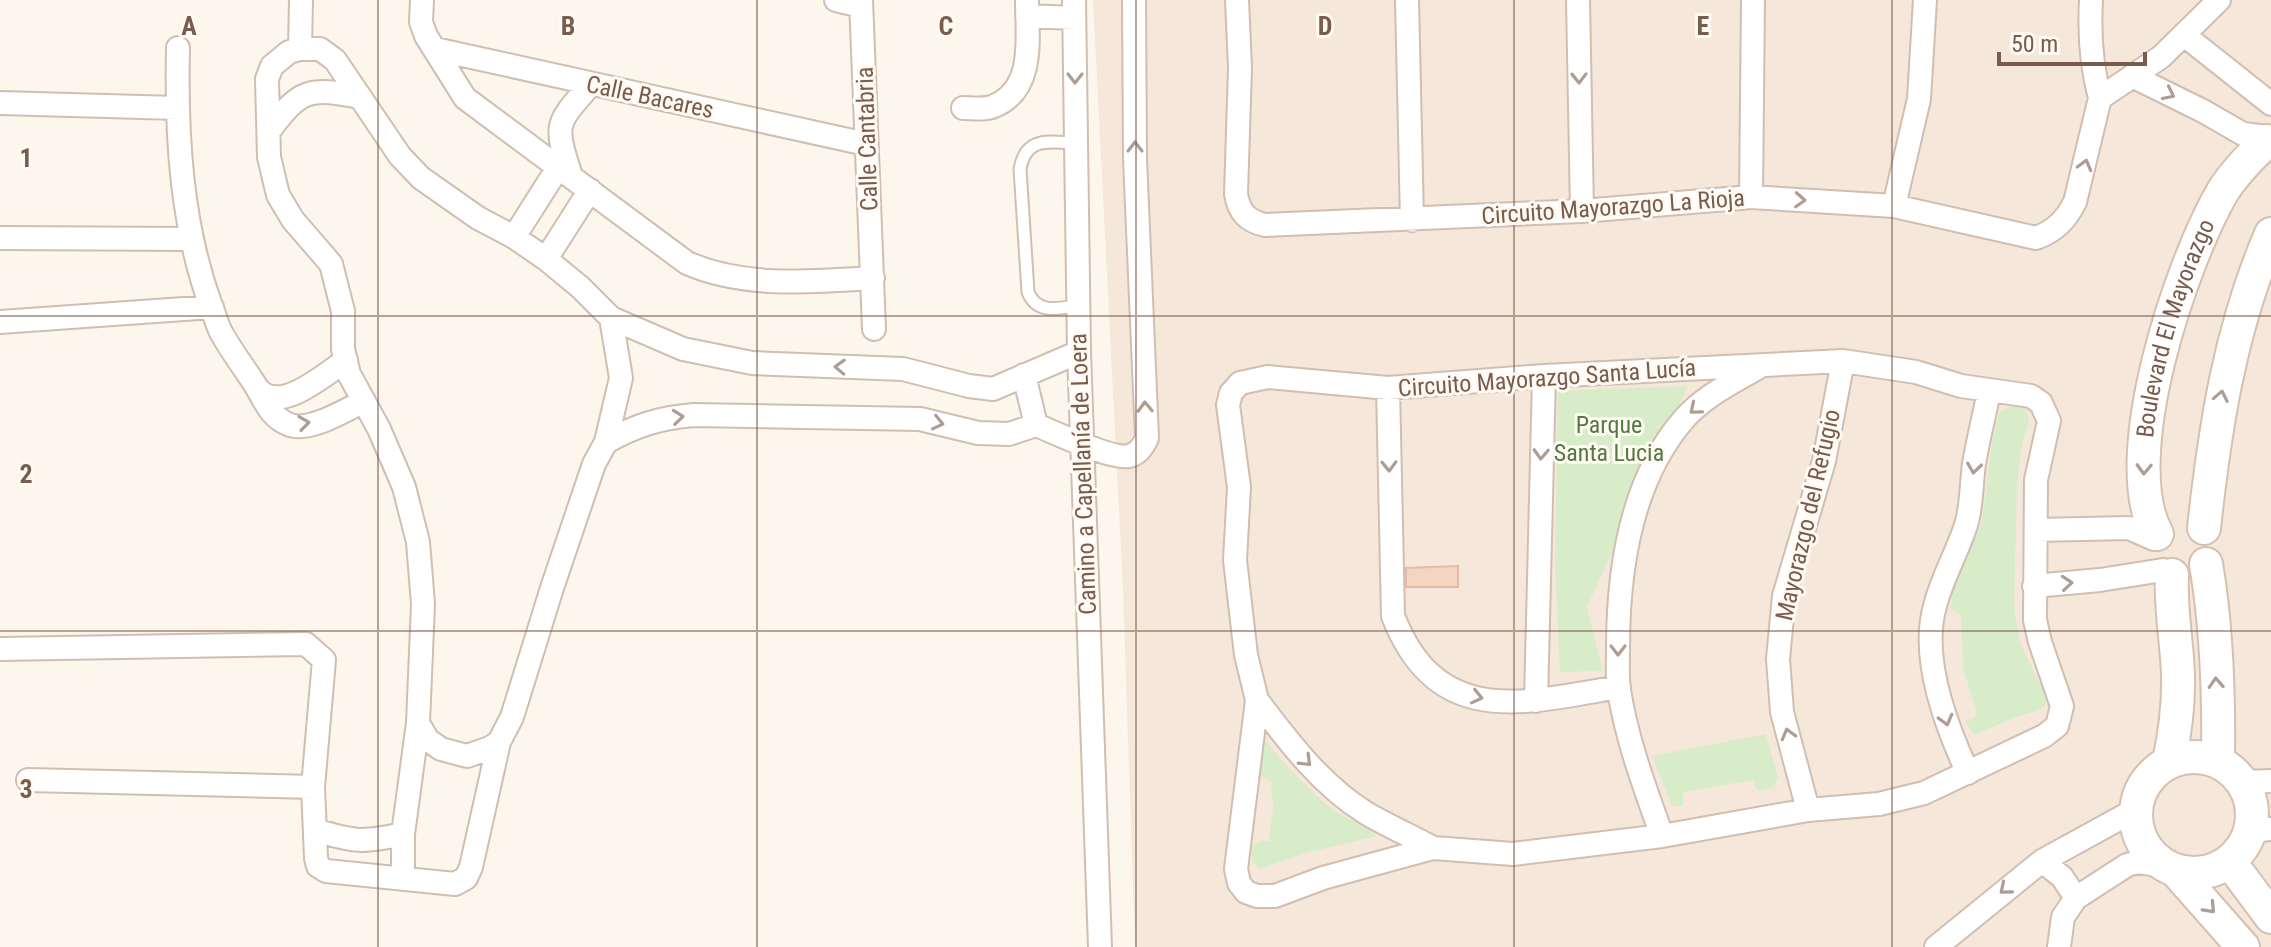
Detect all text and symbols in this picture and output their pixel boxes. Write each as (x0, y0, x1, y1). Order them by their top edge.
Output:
text: A (181, 11, 197, 41)
text: B (561, 11, 575, 41)
text: C (939, 11, 954, 41)
text: D (1318, 11, 1332, 41)
text: E (1697, 11, 1710, 41)
scale bar (1999, 16, 2145, 66)
text: 50 m (2011, 30, 2058, 58)
street label: Calle Cantabria (850, 66, 884, 212)
street label: Calle Bacares (584, 70, 716, 124)
one-way arrow (1066, 72, 1084, 85)
one-way arrow (1571, 72, 1588, 85)
one-way arrow (2160, 84, 2175, 100)
one-way arrow (1126, 140, 1143, 153)
text: 1 (19, 143, 33, 173)
one-way arrow (2076, 159, 2092, 173)
street label: Circuito Mayorazgo La Rioja (1480, 184, 1746, 230)
one-way arrow (1794, 191, 1807, 208)
street label: Boulevard El Mayorazgo (2131, 215, 2220, 439)
street label: Camino a Capellanía de Loera (1064, 333, 1102, 615)
street label: Circuito Mayorazgo Santa Lucía (1397, 354, 1697, 402)
one-way arrow (833, 358, 846, 375)
one-way arrow (2212, 389, 2229, 402)
one-way arrow (1690, 399, 1705, 414)
one-way arrow (1137, 400, 1154, 413)
street label: Mayorazgo del Refugio (1770, 407, 1846, 623)
one-way arrow (672, 408, 685, 425)
park label: Parque Santa Lucia (1554, 411, 1664, 467)
one-way arrow (930, 414, 944, 431)
one-way arrow (298, 415, 311, 432)
one-way arrow (1533, 448, 1550, 461)
text: 2 (19, 459, 33, 489)
one-way arrow (1380, 460, 1398, 473)
one-way arrow (1966, 461, 1983, 475)
one-way arrow (2135, 463, 2153, 476)
one-way arrow (2061, 575, 2074, 592)
one-way arrow (1609, 644, 1627, 657)
one-way arrow (2208, 676, 2225, 689)
one-way arrow (1469, 688, 1483, 705)
one-way arrow (1937, 712, 1953, 726)
one-way arrow (1780, 728, 1797, 742)
one-way arrow (1296, 752, 1311, 766)
text: 3 (19, 774, 33, 804)
one-way arrow (2000, 879, 2014, 894)
one-way arrow (2201, 899, 2215, 914)

